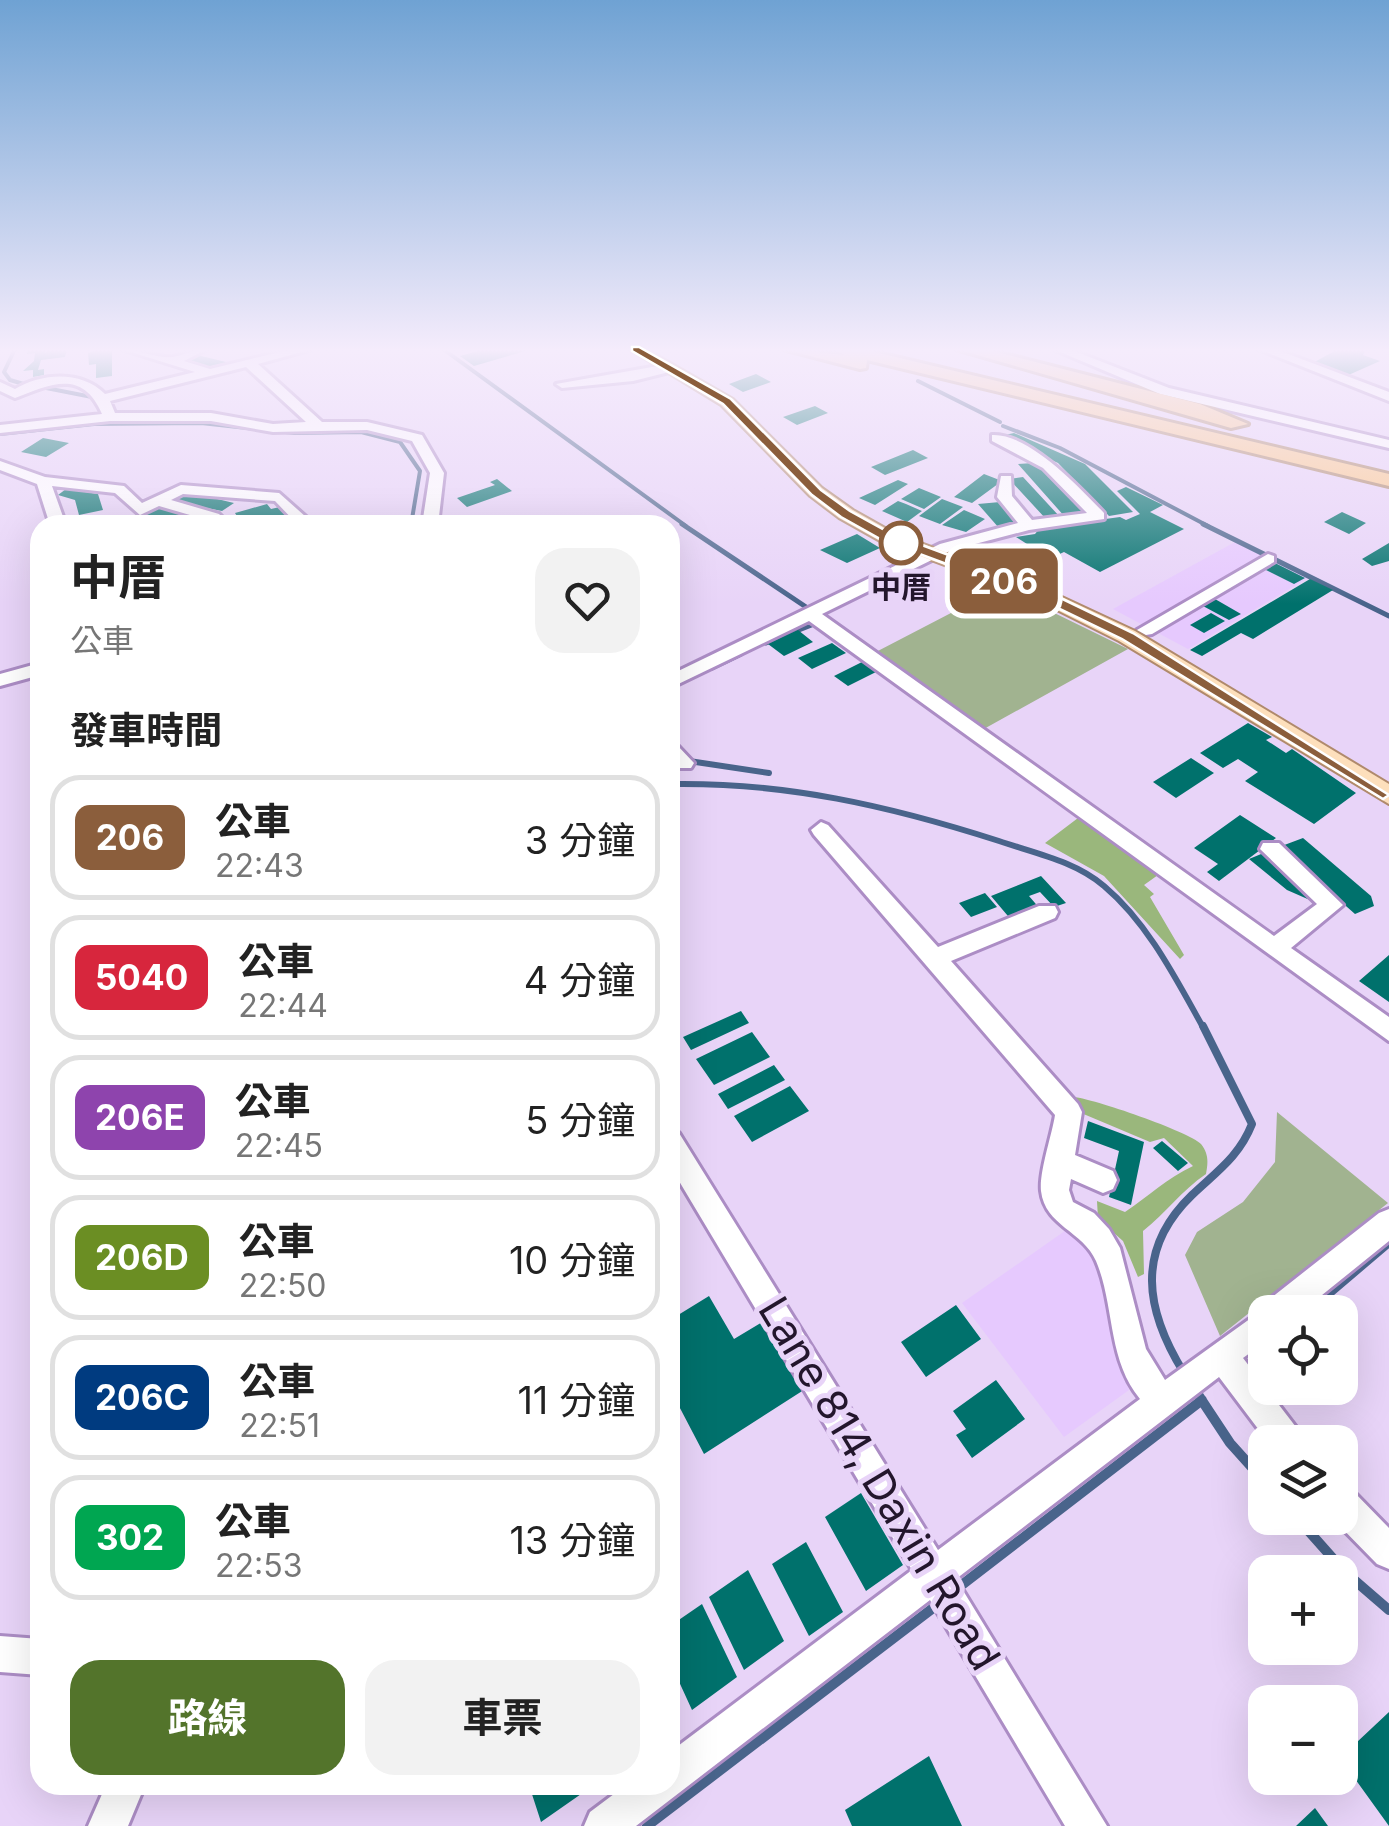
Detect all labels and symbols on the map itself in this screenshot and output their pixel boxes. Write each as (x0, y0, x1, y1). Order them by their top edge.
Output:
marker: 中厝 (880, 522, 922, 564)
line badge: 206 (946, 548, 1062, 614)
place label: 中厝 (871, 569, 931, 605)
street label: Lane 814, Daxin Road (748, 1287, 1012, 1679)

